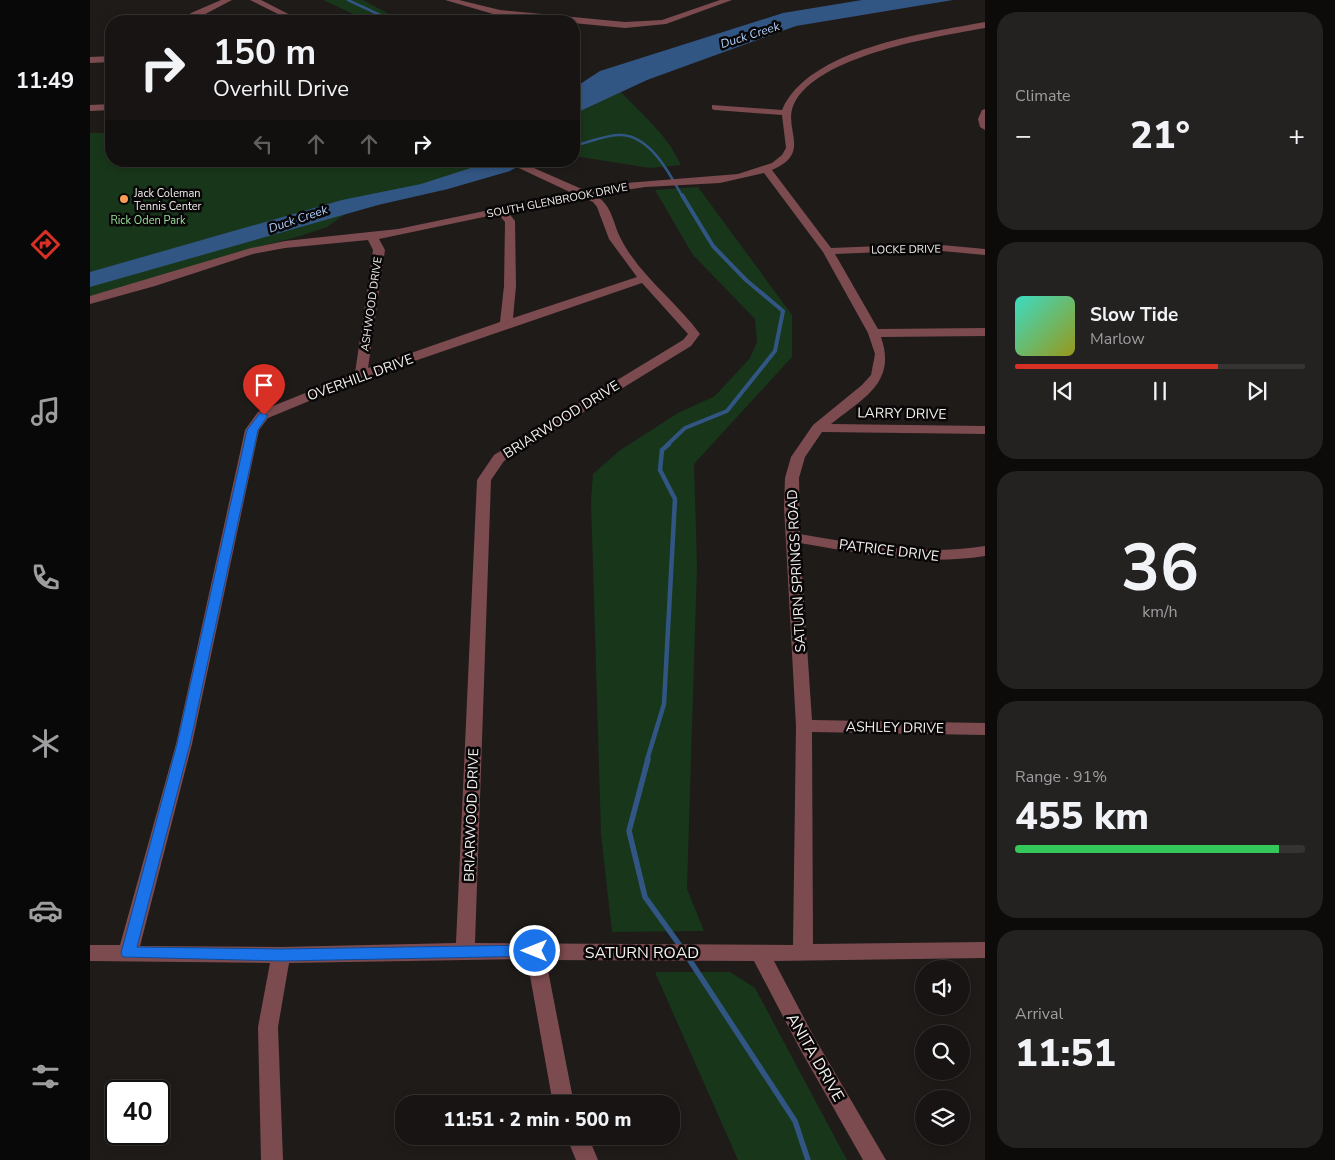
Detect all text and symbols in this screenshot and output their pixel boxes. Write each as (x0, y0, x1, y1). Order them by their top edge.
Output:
water label: Duck Creek (718, 18, 783, 52)
text: 150 m (213, 29, 316, 76)
icon: right (130, 35, 195, 100)
text: 11:49 (16, 66, 74, 96)
text: Overhill Drive (213, 74, 349, 104)
text: Climate (1015, 85, 1070, 107)
text: 21° (1130, 110, 1190, 161)
text: − (1015, 117, 1032, 155)
text: + (1288, 117, 1305, 155)
icon: left (249, 130, 277, 158)
icon: ahead (302, 130, 330, 158)
icon: ahead (355, 130, 383, 158)
icon: right (408, 130, 436, 158)
street label: SOUTH GLENBROOK DRIVE (485, 179, 629, 222)
place label: Jack Coleman Tennis Center (133, 186, 202, 214)
marker: Jack Coleman Tennis Center (118, 193, 130, 205)
water label: Duck Creek (266, 201, 331, 237)
park label: Rick Oden Park (110, 213, 186, 228)
icon: directions (28, 227, 63, 262)
street label: LOCKE DRIVE (871, 241, 941, 258)
street label: ASHWOOD DRIVE (357, 256, 386, 352)
text: Slow Tide (1090, 302, 1178, 328)
text: Marlow (1090, 328, 1145, 350)
street label: OVERHILL DRIVE (304, 349, 416, 406)
pin (243, 364, 285, 415)
icon: arrive (250, 371, 278, 399)
street label: BRIARWOOD DRIVE (500, 376, 623, 463)
icon: previous (1049, 377, 1077, 405)
icon: pause (1146, 377, 1174, 405)
icon: next (1243, 377, 1271, 405)
icon: music (28, 394, 63, 429)
street label: LARRY DRIVE (857, 403, 947, 424)
street label: SATURN SPRINGS ROAD (783, 489, 810, 653)
text: 36 (1121, 524, 1199, 613)
street label: PATRICE DRIVE (838, 535, 940, 566)
icon: phone (28, 560, 63, 595)
text: km/h (1142, 601, 1178, 623)
street label: ASHLEY DRIVE (846, 717, 944, 738)
icon: climate (28, 726, 63, 761)
street label: BRIARWOOD DRIVE (460, 748, 483, 882)
text: Range · 91% (1015, 766, 1107, 788)
text: 455 km (1015, 791, 1149, 842)
icon: car (28, 893, 63, 928)
position arrow (508, 924, 560, 976)
street label: SATURN ROAD (585, 942, 699, 964)
map controls (915, 960, 970, 1145)
button: sound (915, 960, 970, 1015)
text: Arrival (1015, 1003, 1063, 1025)
street label: ANITA DRIVE (781, 1009, 849, 1106)
button: search (915, 1025, 970, 1080)
text: 11:51 (1015, 1028, 1116, 1079)
icon: filters (28, 1059, 63, 1094)
speed limit sign: 40 (105, 1080, 170, 1145)
button: layers (915, 1090, 970, 1145)
text: 11:51 · 2 min · 500 m (444, 1107, 631, 1133)

